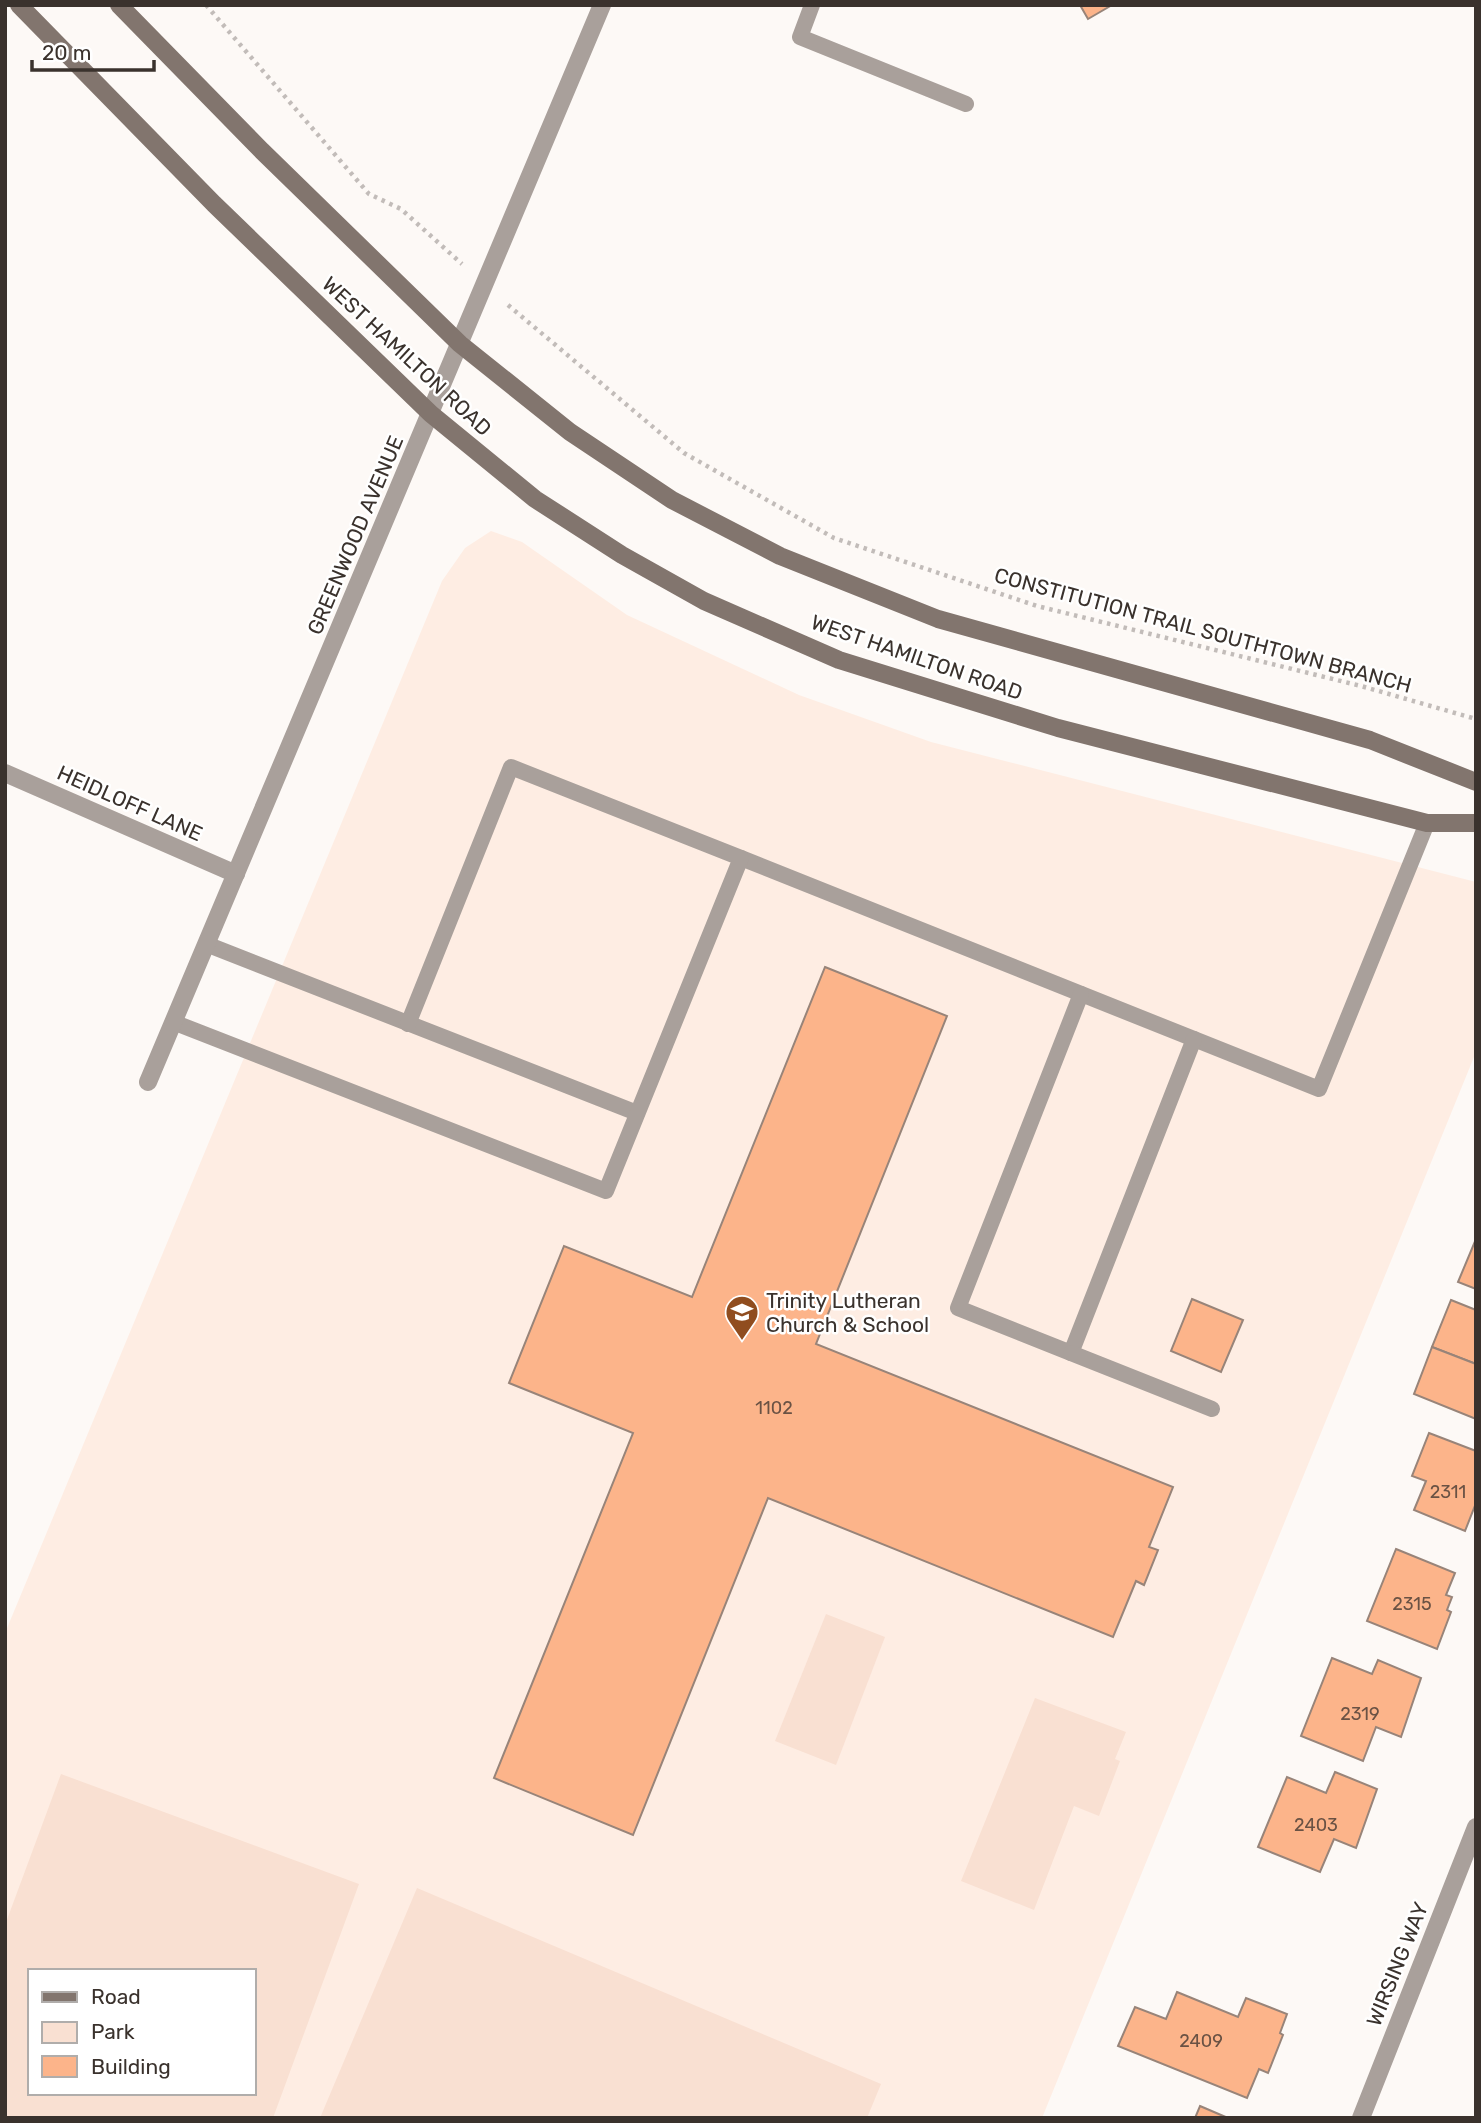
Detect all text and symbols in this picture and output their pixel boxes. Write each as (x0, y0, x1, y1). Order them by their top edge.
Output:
scale bar (32, 28, 154, 72)
text: 20 m (42, 40, 91, 65)
street label: WEST HAMILTON ROAD (317, 271, 497, 441)
street label: GREENWOOD AVENUE (302, 432, 408, 638)
street label: CONSTITUTION TRAIL SOUTHTOWN BRANCH (992, 562, 1414, 698)
street label: WEST HAMILTON ROAD (808, 609, 1026, 705)
street label: HEIDLOFF LANE (54, 760, 206, 846)
place label: Trinity Lutheran Church & School (766, 1288, 929, 1337)
school or university icon: Trinity Lutheran Church & School (723, 1293, 761, 1342)
house number: 1102 (755, 1397, 793, 1419)
house number: 2311 (1430, 1481, 1466, 1503)
house number: 2315 (1392, 1593, 1432, 1615)
house number: 2319 (1340, 1703, 1380, 1725)
house number: 2403 (1294, 1814, 1338, 1836)
street label: WIRSING WAY (1361, 1898, 1433, 2030)
legend (28, 1969, 256, 2095)
text: Road (91, 1984, 141, 2009)
text: Park (91, 2019, 135, 2044)
house number: 2409 (1179, 2030, 1223, 2052)
text: Building (91, 2054, 171, 2079)

